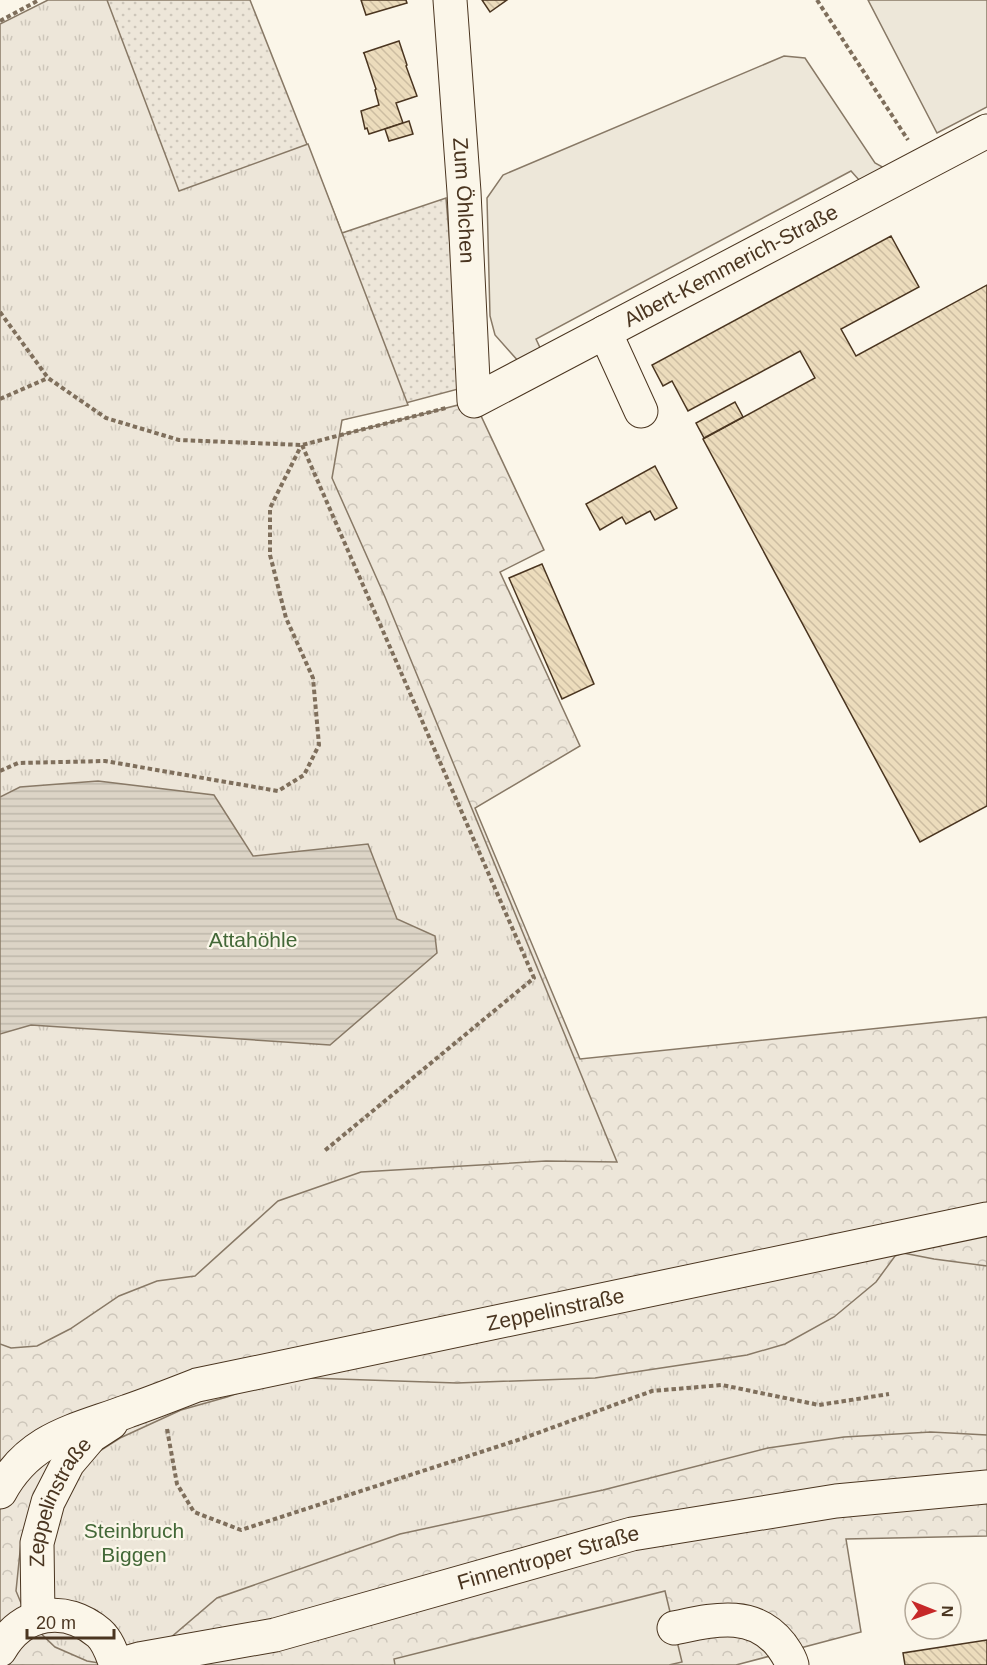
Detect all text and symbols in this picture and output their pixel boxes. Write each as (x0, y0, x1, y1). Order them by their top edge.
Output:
street label: Zum Öhlchen (449, 137, 479, 264)
street label: Albert-Kemmerich-Straße (620, 200, 841, 331)
park label: Attahöhle (209, 928, 297, 951)
street label: Zeppelinstraße (484, 1284, 626, 1335)
street label: Zeppelinstraße (25, 1433, 96, 1567)
park label: Steinbruch Biggen (84, 1519, 184, 1566)
street label: Finnentroper Straße (455, 1521, 641, 1594)
north arrow (903, 1581, 963, 1641)
scale bar (27, 1602, 114, 1640)
text: N (939, 1605, 956, 1617)
text: 20 m (36, 1613, 76, 1633)

